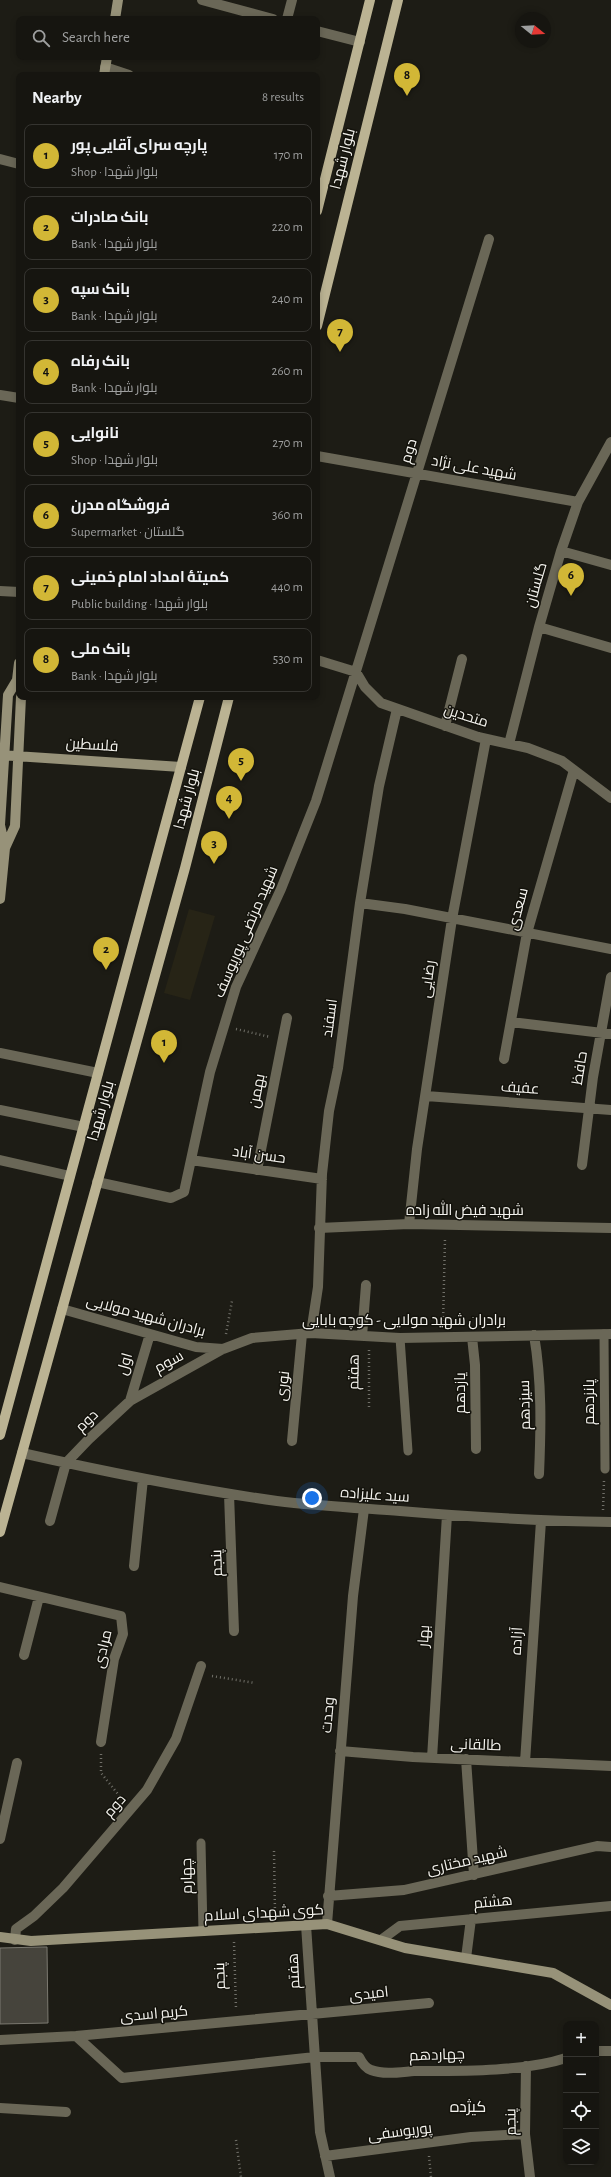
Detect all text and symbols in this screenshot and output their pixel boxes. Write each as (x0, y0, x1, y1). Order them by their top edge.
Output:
north arrow (515, 12, 551, 48)
search box (16, 16, 320, 60)
icon: search (30, 27, 52, 49)
text: Search here (62, 30, 130, 45)
pin: 8 (394, 63, 420, 96)
text: Nearby (32, 89, 82, 106)
text: 8 results (262, 91, 304, 104)
street label: بلوار شهدا (327, 127, 360, 191)
text: پارچه سرای آقایی پور (71, 138, 207, 153)
text: 1 (44, 149, 48, 162)
text: 170 m (274, 149, 303, 162)
text: Shop · بلوار شهدا (71, 166, 158, 179)
text: بانک صادرات (71, 210, 149, 225)
text: 2 (43, 221, 49, 234)
text: 220 m (272, 221, 303, 234)
text: Bank · بلوار شهدا (71, 238, 158, 251)
text: بانک سپه (71, 282, 130, 297)
text: 3 (43, 293, 49, 306)
text: 240 m (271, 293, 303, 306)
text: Bank · بلوار شهدا (71, 310, 158, 323)
pin: 7 (327, 319, 353, 352)
text: بانک رفاه (71, 354, 130, 369)
text: 4 (43, 365, 49, 378)
text: 260 m (272, 365, 303, 378)
text: Bank · بلوار شهدا (71, 382, 158, 395)
text: نانوایی (71, 426, 119, 441)
text: 5 (43, 437, 49, 450)
text: 270 m (272, 437, 303, 450)
street label: دوم (398, 437, 422, 466)
street label: شهید علی نژاد (430, 452, 518, 485)
text: Shop · بلوار شهدا (71, 454, 158, 467)
text: فروشگاه مدرن (71, 498, 170, 513)
text: 6 (43, 509, 49, 522)
text: 360 m (272, 509, 303, 522)
text: Supermarket · گلستان (71, 526, 184, 539)
street label: گلستان (522, 561, 552, 610)
pin: 6 (558, 563, 584, 596)
text: کمیتهٔ امداد امام خمینی (71, 570, 229, 585)
text: 7 (43, 581, 49, 594)
text: 440 m (271, 581, 303, 594)
text: Public building · بلوار شهدا (71, 598, 208, 611)
text: بانک ملی (71, 642, 130, 657)
text: 8 (43, 653, 49, 666)
text: 530 m (273, 653, 303, 666)
text: Bank · بلوار شهدا (71, 670, 158, 683)
street label: متحدین (441, 702, 490, 732)
street label: فلسطین (65, 736, 119, 756)
pin: 5 (228, 748, 254, 781)
street label: بلوار شهدا (171, 767, 204, 831)
pin: 4 (216, 786, 242, 819)
pin: 3 (201, 831, 227, 864)
street label: شهید مرتضی پوریوسف (211, 864, 282, 1001)
street label: سعدی (505, 886, 533, 932)
pin: 2 (93, 937, 119, 970)
street label: رضایی (418, 959, 440, 999)
street label: اسفند (320, 998, 340, 1038)
pin: 1 (151, 1030, 177, 1063)
street label: حافظ (570, 1050, 590, 1086)
street label: بهمن (246, 1073, 270, 1110)
street label: بلوار شهدا (84, 1079, 119, 1143)
street label: عفیف (500, 1079, 540, 1097)
street label: حسن آباد (231, 1143, 287, 1168)
street label: شهید فیض الله زاده (406, 1200, 524, 1220)
street label: برادران شهید مولایی (84, 1292, 207, 1341)
street label: برادران شهید مولایی - کوچه بابایی (302, 1312, 506, 1330)
street label: سوم (152, 1348, 187, 1378)
street label: اول (115, 1351, 136, 1377)
street label: هفتم (346, 1354, 364, 1390)
street label: نوری (274, 1370, 294, 1402)
street label: یازدهم (453, 1372, 470, 1414)
street label: پانزدهم (582, 1379, 599, 1425)
street label: سیزدهم (517, 1380, 535, 1430)
street label: دوم (73, 1407, 103, 1436)
street label: سید علیزاده (340, 1485, 410, 1506)
your location (302, 1488, 322, 1508)
street label: پنجم (209, 1549, 227, 1577)
street label: بهار (416, 1624, 434, 1649)
street label: آزاده (508, 1627, 526, 1655)
street label: مرادی (91, 1628, 117, 1670)
street label: وحدت (319, 1696, 338, 1734)
street label: طالقانی (450, 1737, 502, 1755)
street label: دوم (101, 1792, 130, 1822)
street label: شهید مختاری (425, 1843, 509, 1879)
street label: چهارم (179, 1858, 197, 1894)
street label: هشتم (473, 1892, 513, 1913)
street label: کوی شهدای اسلام (204, 1901, 324, 1926)
street label: هفتم (286, 1953, 304, 1989)
street label: پنجم (212, 1962, 230, 1990)
street label: امیدی (349, 1984, 390, 2006)
street label: کریم اسدی (119, 2004, 189, 2026)
map controls (563, 2021, 599, 2165)
button: + (563, 2021, 599, 2057)
street label: چهاردهم (409, 2047, 465, 2065)
button: − (563, 2057, 599, 2093)
button: locate (563, 2093, 599, 2129)
district label: کیژده (450, 2098, 486, 2116)
street label: پنجم (503, 2108, 521, 2136)
street label: پوریوسفی (367, 2121, 433, 2145)
button: layers (563, 2129, 599, 2165)

